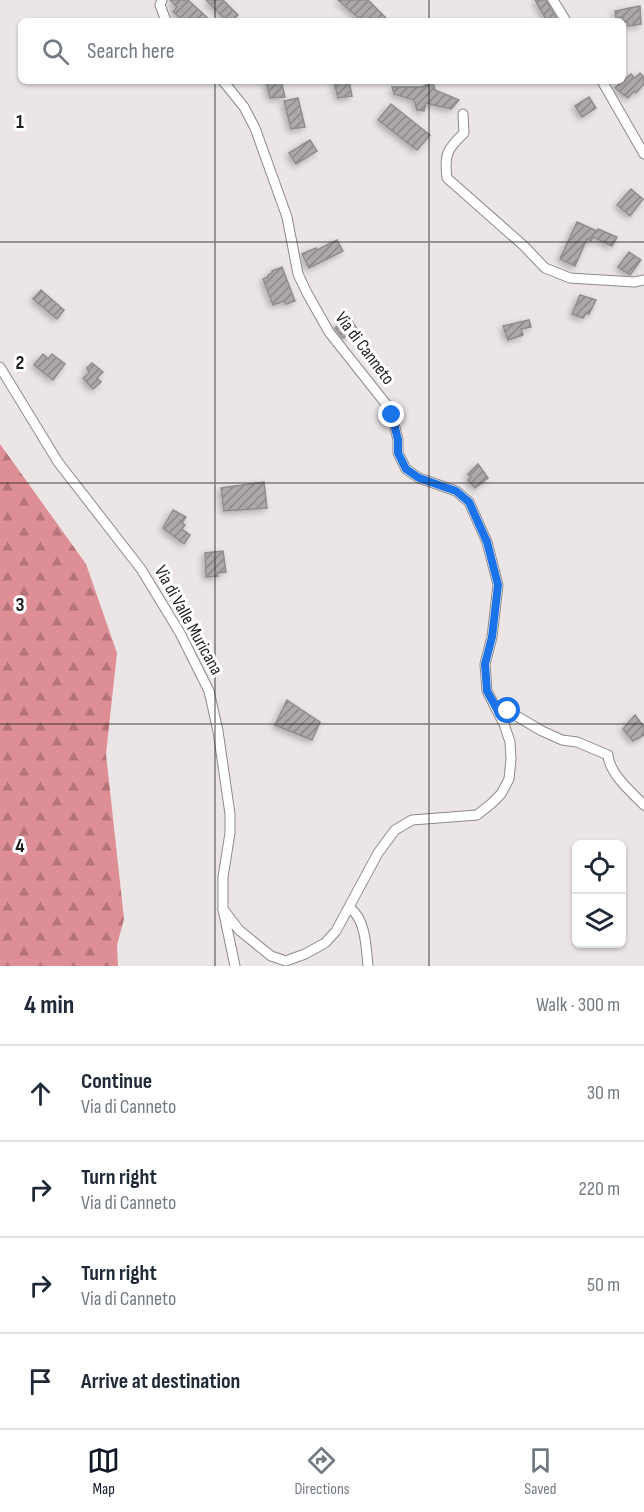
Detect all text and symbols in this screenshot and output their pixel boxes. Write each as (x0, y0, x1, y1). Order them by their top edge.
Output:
search box (18, 18, 626, 84)
icon: search (39, 35, 72, 68)
text: Search here (87, 38, 174, 65)
text: 1 (16, 110, 24, 134)
street label: Via di Canneto (330, 308, 399, 389)
text: 2 (16, 351, 24, 375)
route end (378, 401, 404, 427)
street label: Via di Valle Muricana (150, 562, 227, 679)
text: 3 (16, 593, 25, 617)
route start (494, 697, 520, 723)
text: 4 (15, 834, 25, 858)
map controls (572, 840, 626, 948)
button: locate (572, 840, 626, 894)
button: layers (572, 894, 626, 948)
text: 4 min (24, 990, 74, 1021)
text: Walk · 300 m (536, 993, 620, 1017)
text: Continue (81, 1068, 152, 1095)
icon: ahead (24, 1077, 57, 1110)
text: 30 m (587, 1081, 620, 1105)
text: Via di Canneto (81, 1095, 176, 1119)
text: Turn right (81, 1164, 157, 1191)
icon: right (24, 1173, 57, 1206)
text: 220 m (579, 1177, 620, 1201)
text: Via di Canneto (81, 1191, 176, 1215)
text: Turn right (81, 1260, 157, 1287)
icon: right (24, 1269, 57, 1302)
text: 50 m (587, 1273, 620, 1297)
text: Via di Canneto (81, 1287, 176, 1311)
icon: arrive (24, 1365, 57, 1398)
text: Arrive at destination (81, 1368, 240, 1395)
tab: Map (87, 1444, 120, 1499)
tab: Directions (294, 1444, 350, 1499)
tab: Saved (524, 1444, 557, 1499)

